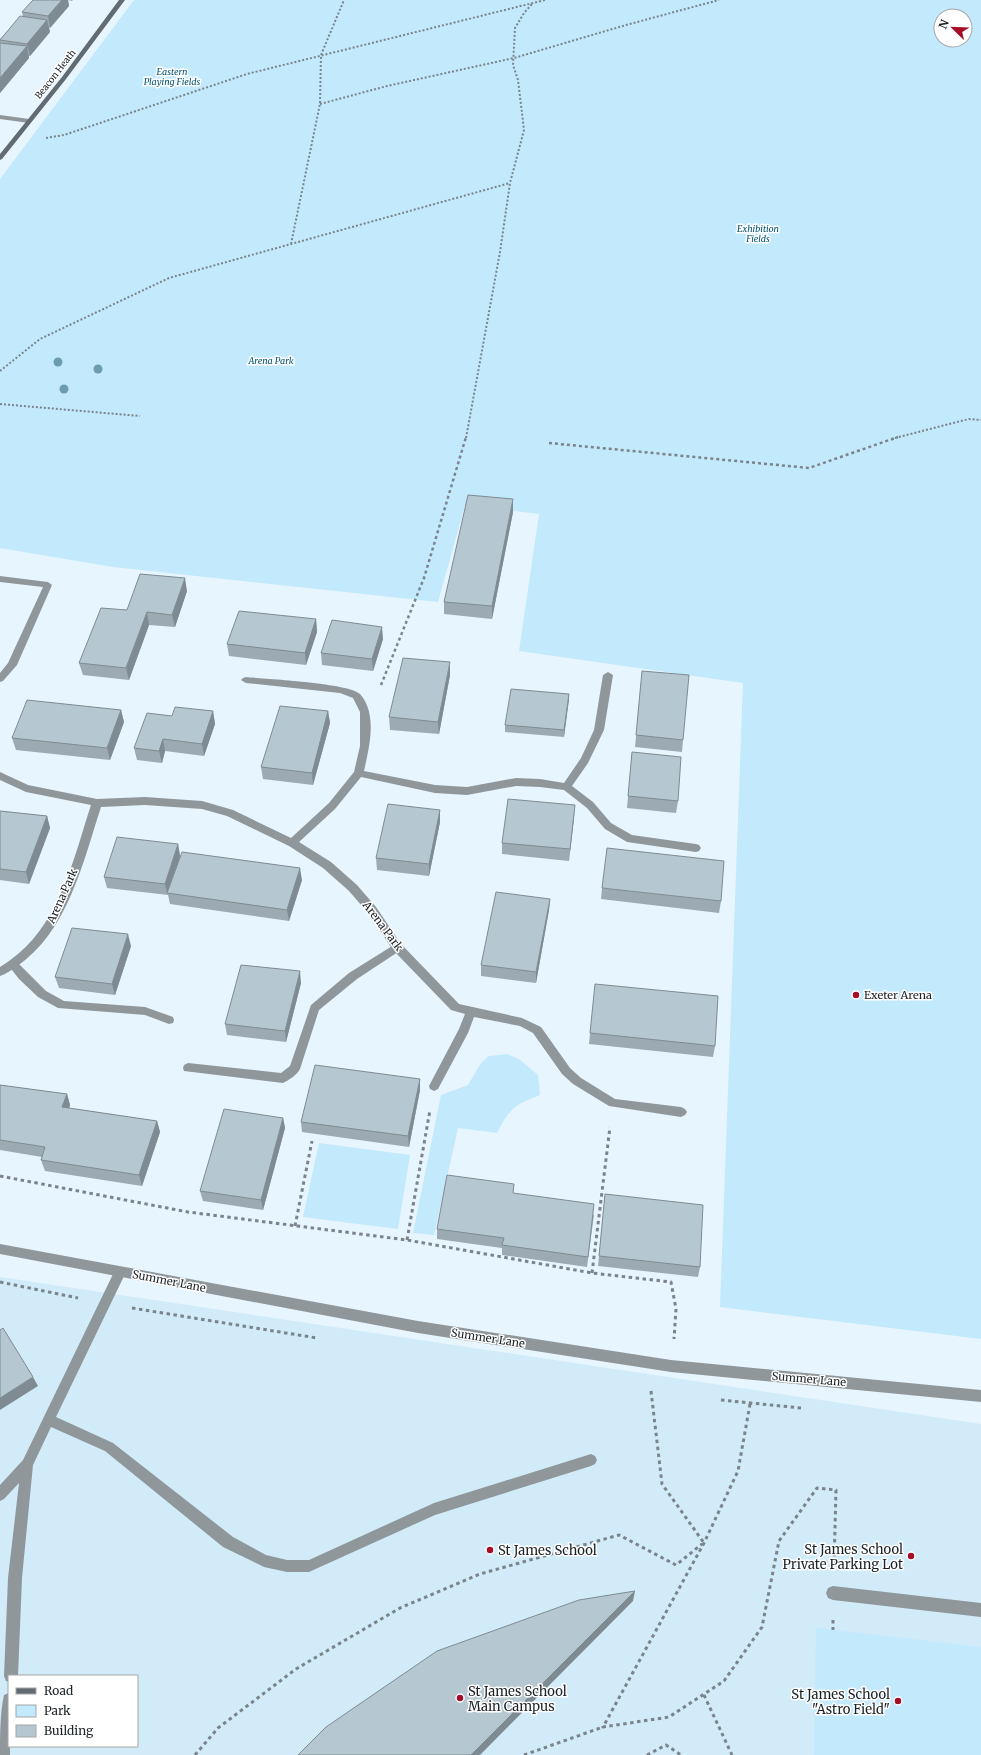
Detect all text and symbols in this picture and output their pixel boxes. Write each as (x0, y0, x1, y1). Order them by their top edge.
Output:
north arrow (933, 8, 973, 48)
text: N (936, 17, 952, 31)
street label: Beacon Heath (32, 47, 78, 101)
park label: Eastern Playing Fields (144, 66, 201, 87)
park label: Exhibition Fields (737, 223, 779, 244)
park label: Arena Park (247, 355, 294, 366)
street label: Arena Park (43, 866, 80, 926)
street label: Arena Park (359, 898, 406, 954)
place label: Exeter Arena (864, 988, 932, 1002)
marker: Exeter Arena (851, 990, 861, 1000)
street label: Summer Lane (131, 1267, 207, 1295)
street label: Summer Lane (450, 1325, 526, 1351)
street label: Summer Lane (771, 1369, 847, 1389)
place label: St James School Private Parking Lot (782, 1541, 903, 1573)
place label: St James School (498, 1542, 597, 1559)
marker: St James School (485, 1545, 495, 1555)
marker: St James School Private Parking Lot (906, 1551, 916, 1561)
legend (8, 1675, 138, 1747)
text: Road (44, 1683, 73, 1698)
place label: St James School Main Campus (468, 1683, 567, 1715)
place label: St James School "Astro Field" (791, 1686, 890, 1718)
marker: St James School Main Campus (455, 1693, 465, 1703)
marker: St James School "Astro Field" (893, 1696, 903, 1706)
text: Park (44, 1703, 71, 1718)
text: Building (44, 1723, 94, 1738)

